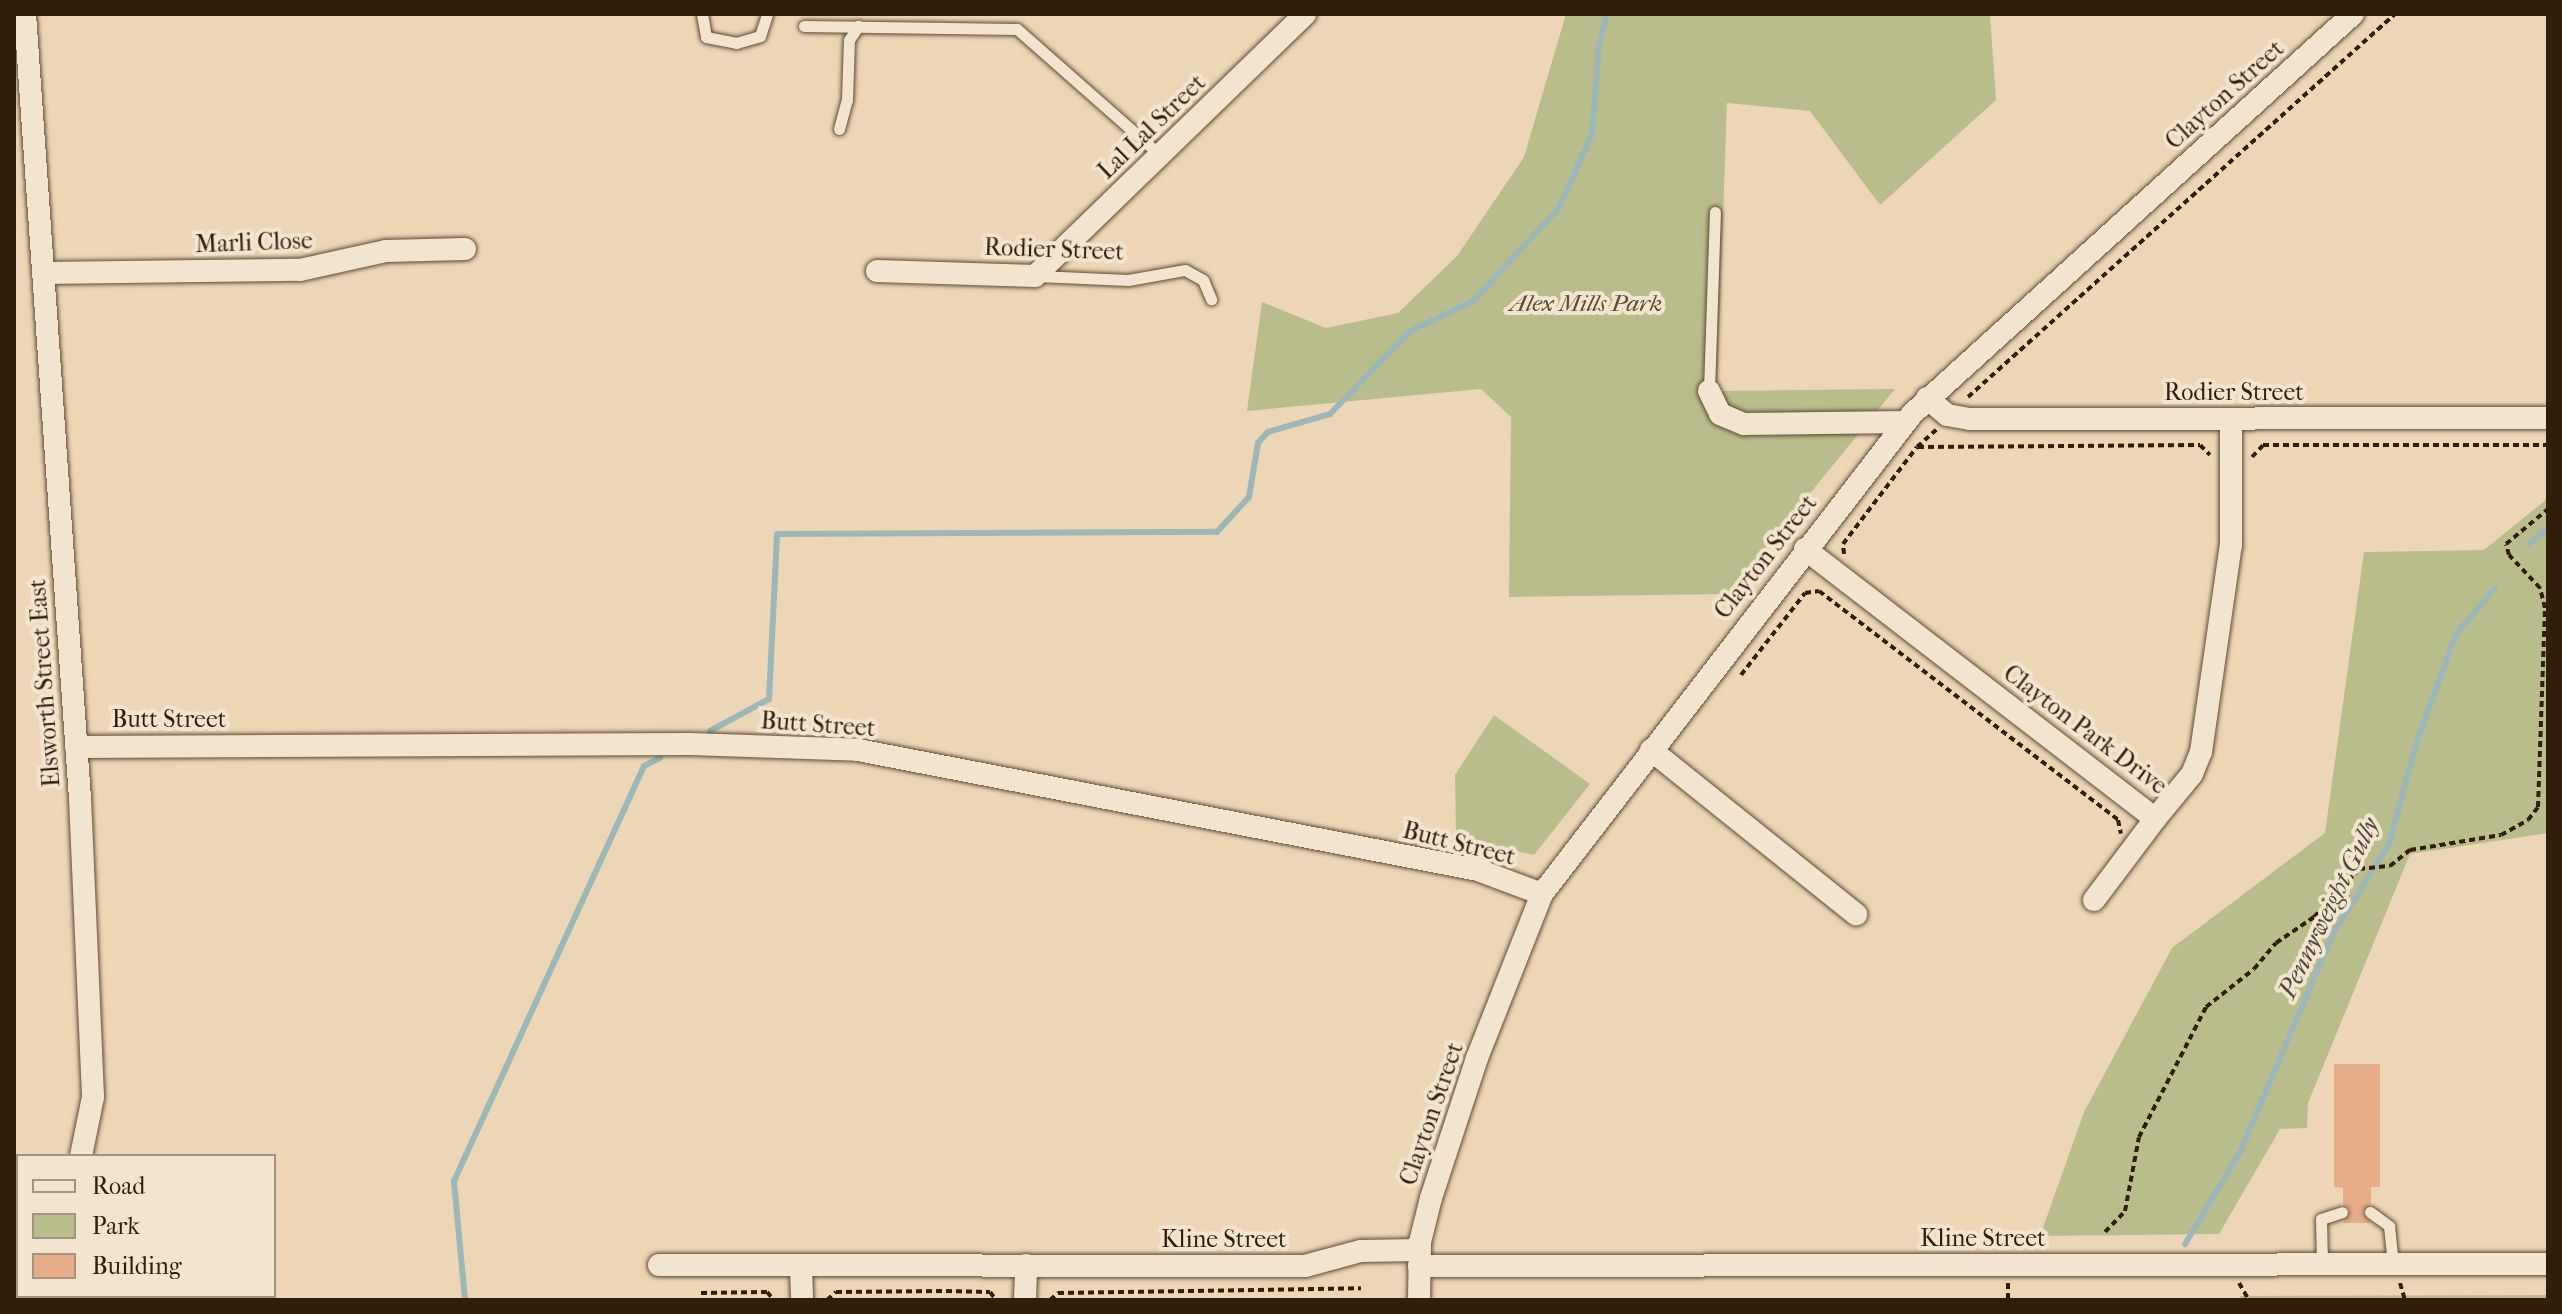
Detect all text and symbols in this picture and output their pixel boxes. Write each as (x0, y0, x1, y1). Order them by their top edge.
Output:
street label: Clayton Street (2160, 34, 2290, 156)
street label: Lal Lal Street (1092, 69, 1212, 185)
street label: Marli Close (195, 227, 313, 259)
street label: Rodier Street (984, 233, 1124, 267)
park label: Alex Mills Park (1510, 290, 1662, 318)
street label: Rodier Street (2164, 379, 2304, 407)
street label: Clayton Street (1709, 489, 1823, 625)
street label: Elsworth Street East (23, 578, 67, 788)
street label: Clayton Park Drive (1997, 659, 2173, 801)
street label: Butt Street (112, 706, 226, 734)
street label: Butt Street (760, 707, 876, 743)
water label: Pennyweight Gully (2272, 812, 2386, 1004)
street label: Butt Street (1400, 816, 1518, 872)
street label: Clayton Street (1394, 1039, 1470, 1189)
legend (16, 1154, 276, 1298)
text: Road (92, 1172, 145, 1200)
text: Park (92, 1212, 140, 1240)
street label: Kline Street (1920, 1225, 2046, 1253)
street label: Kline Street (1161, 1226, 1287, 1254)
text: Building (92, 1252, 182, 1280)

